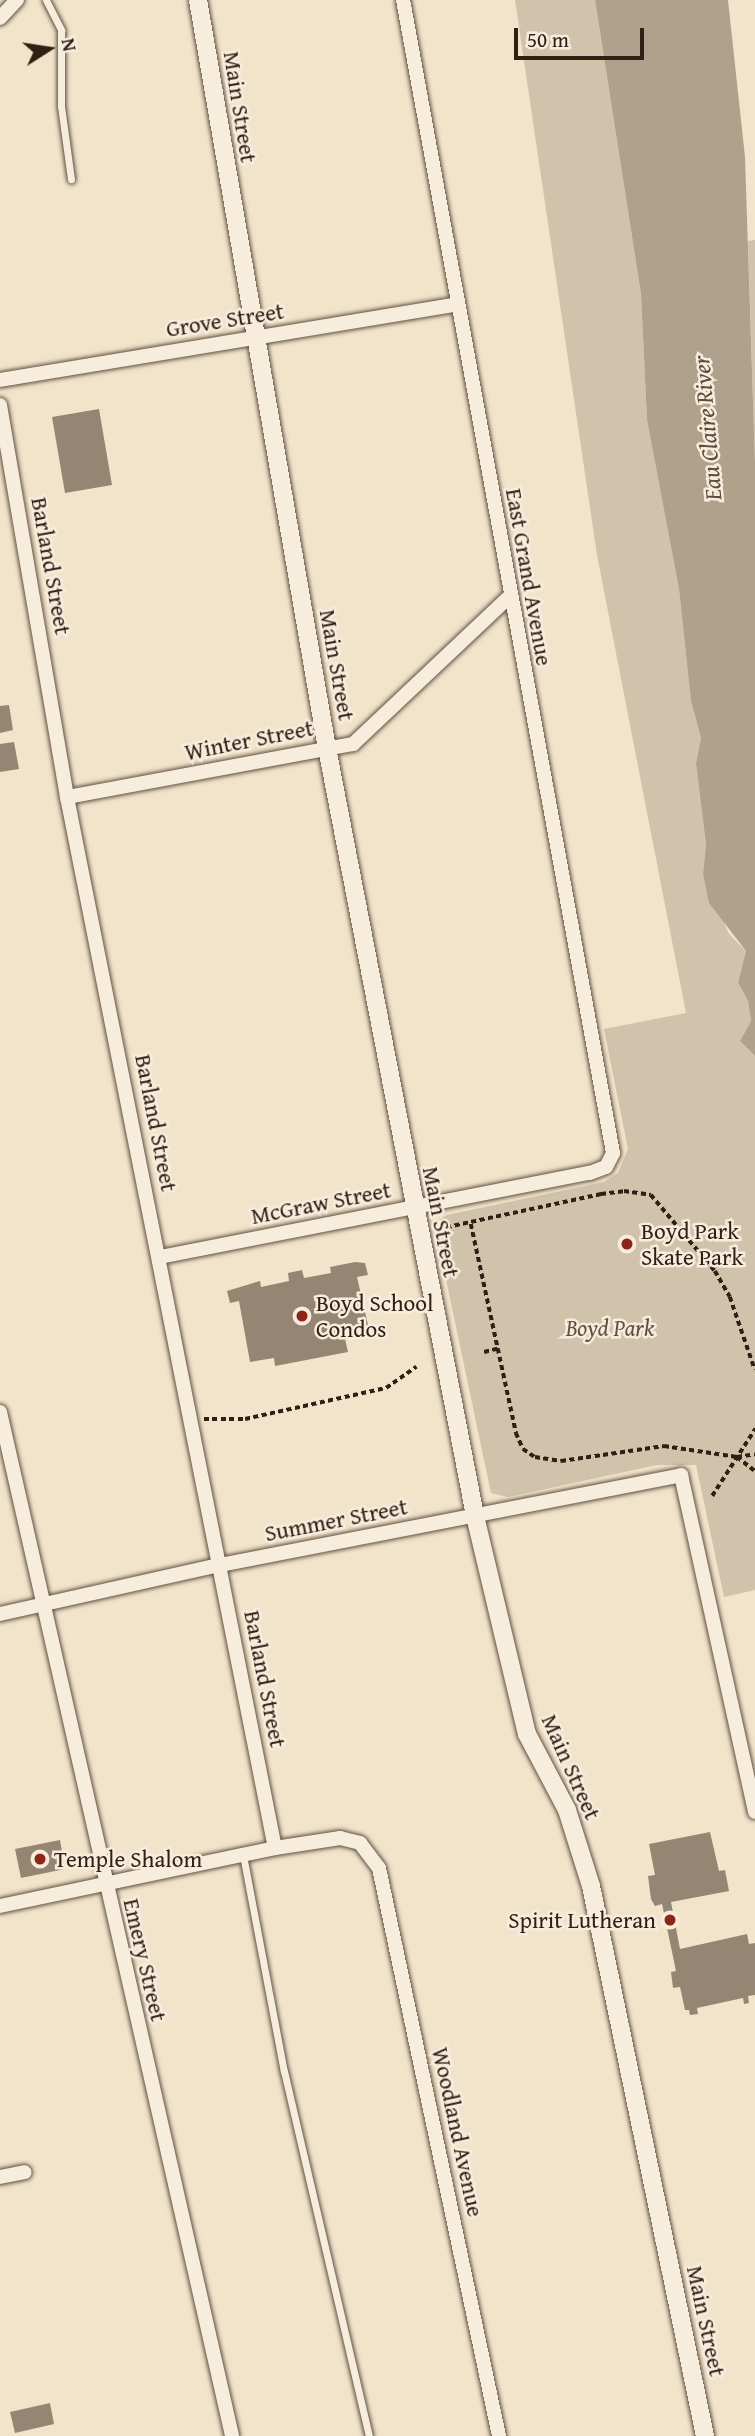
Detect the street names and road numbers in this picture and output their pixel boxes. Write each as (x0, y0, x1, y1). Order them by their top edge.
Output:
street label: Main Street (218, 49, 262, 165)
street label: Grove Street (164, 297, 286, 343)
street label: East Grand Avenue (500, 486, 558, 668)
street label: Barland Street (25, 495, 77, 637)
street label: Main Street (314, 607, 360, 723)
street label: Winter Street (182, 714, 316, 766)
street label: Barland Street (129, 1052, 183, 1194)
street label: Main Street (417, 1164, 465, 1280)
street label: McGraw Street (249, 1176, 393, 1230)
street label: Summer Street (262, 1493, 410, 1547)
street label: Barland Street (238, 1608, 292, 1750)
street label: Main Street (536, 1710, 606, 1824)
street label: Emery Street (117, 1896, 173, 2024)
street label: Woodland Avenue (427, 2045, 489, 2219)
street label: Main Street (681, 2263, 731, 2379)

